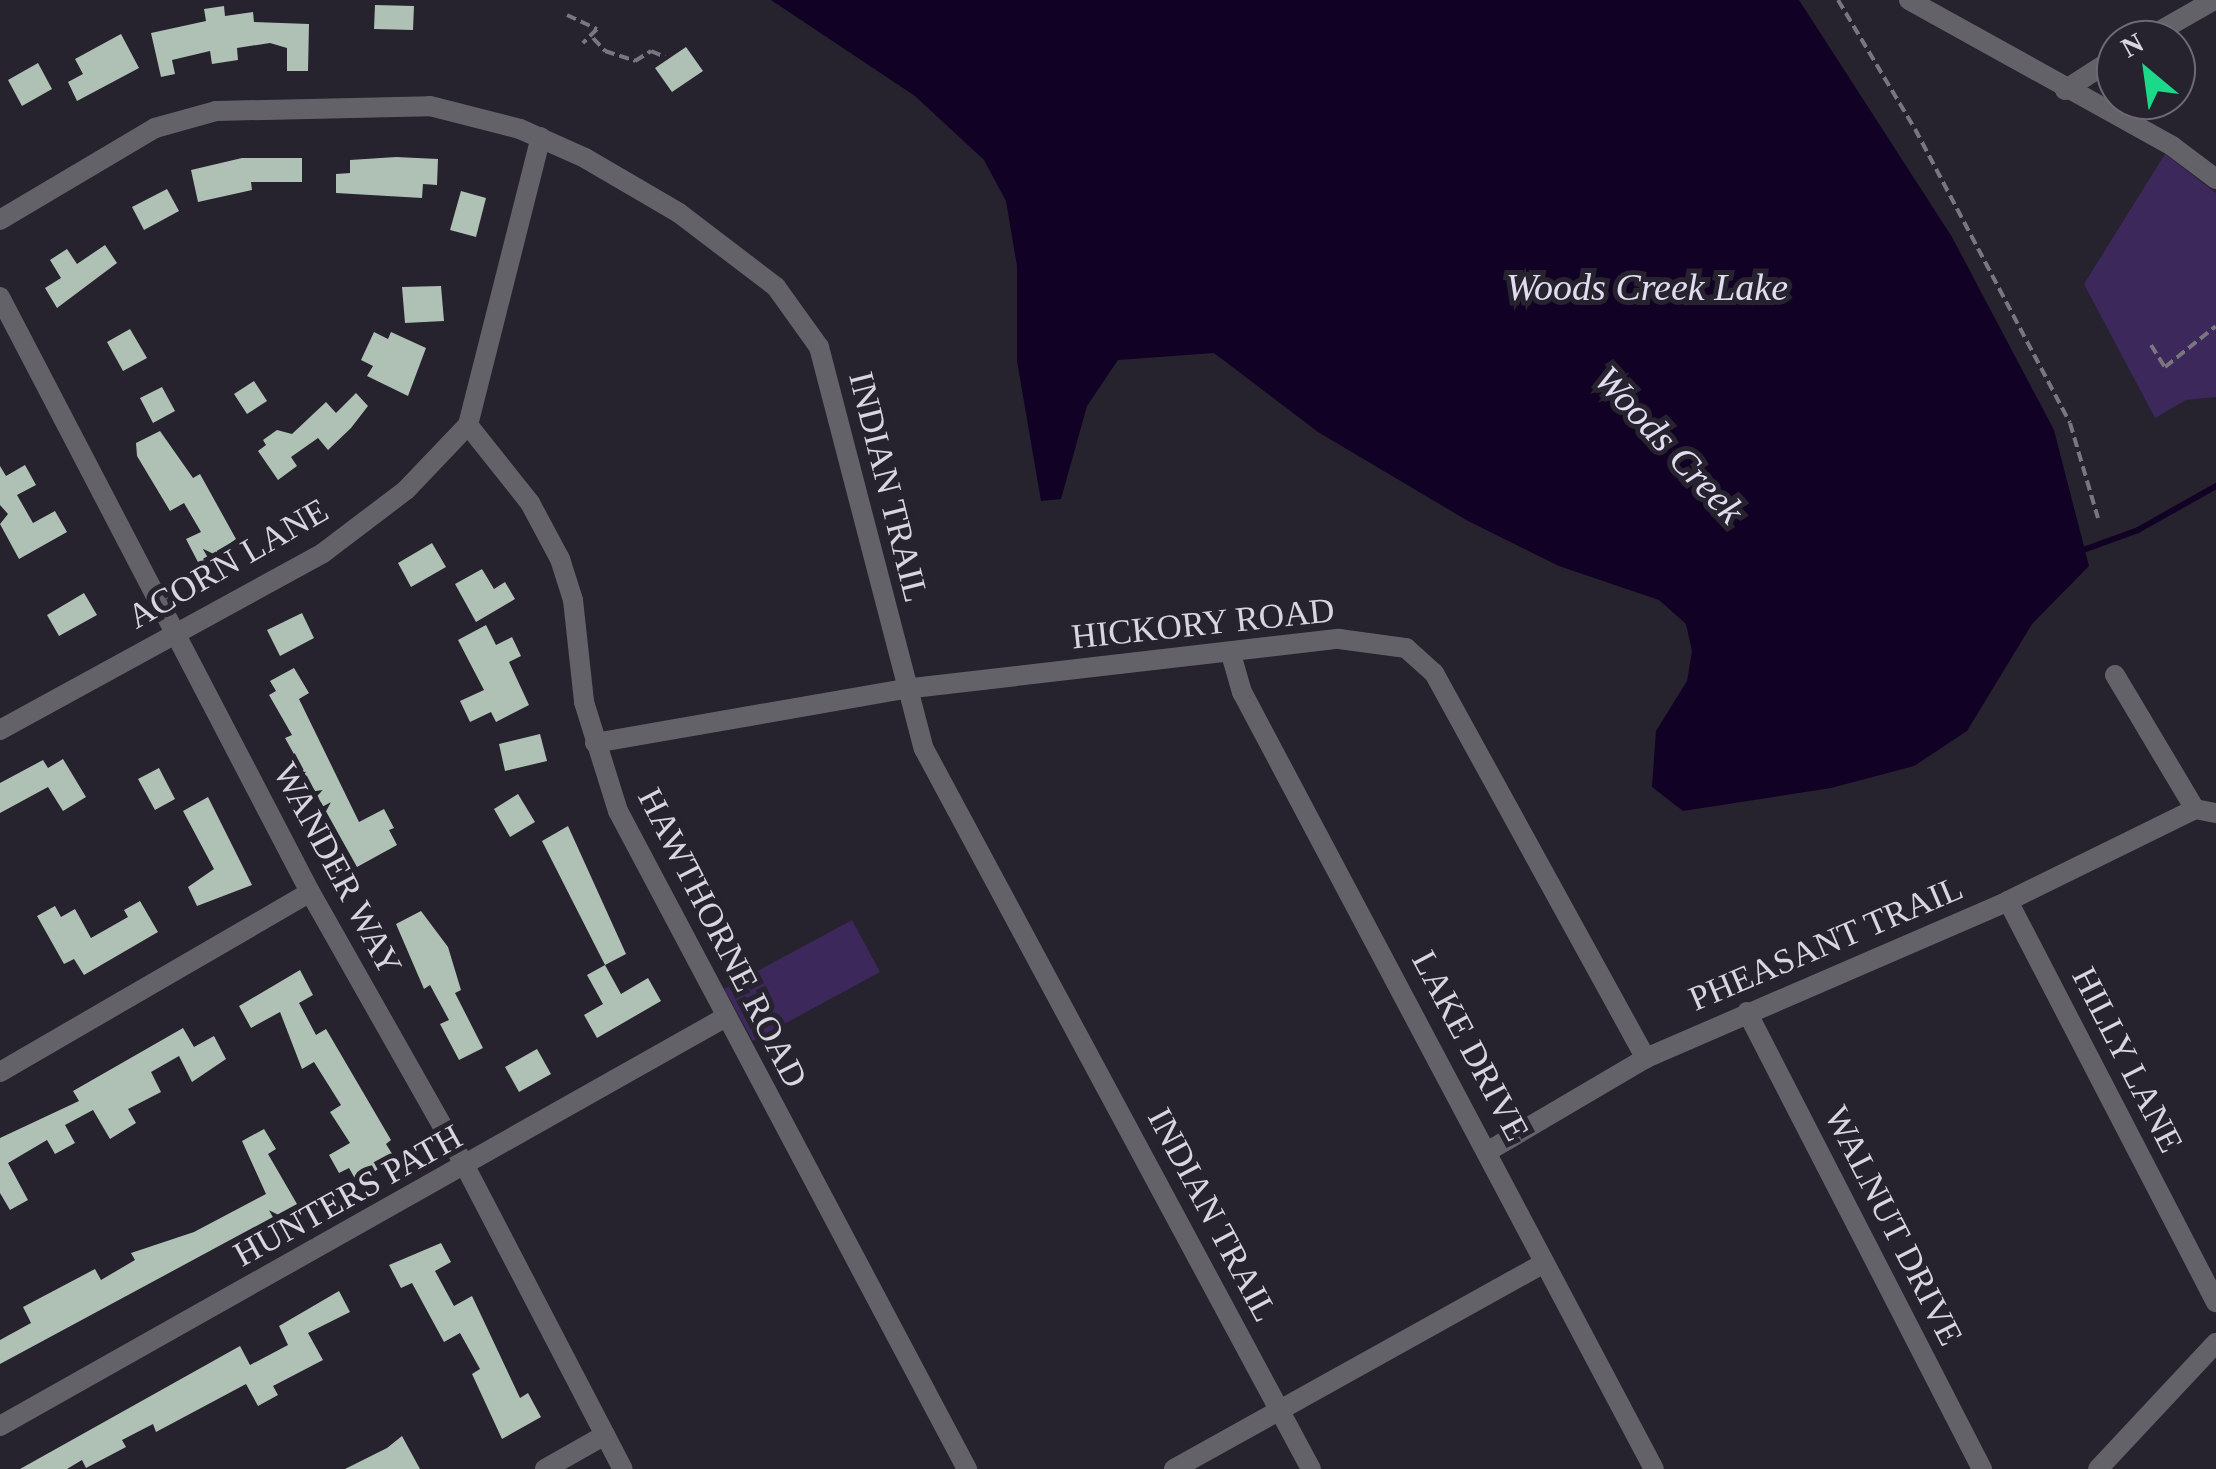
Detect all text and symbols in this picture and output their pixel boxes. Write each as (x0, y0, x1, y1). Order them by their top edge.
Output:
north arrow (2096, 20, 2196, 120)
text: N (2116, 27, 2149, 64)
water label: Woods Creek Lake (1506, 265, 1788, 311)
water label: Woods Creek (1585, 357, 1753, 533)
street label: INDIAN TRAIL (839, 367, 937, 607)
street label: ACORN LANE (120, 490, 336, 638)
street label: HICKORY ROAD (1069, 589, 1337, 659)
street label: WANDER WAY (263, 755, 411, 983)
street label: HAWTHORNE ROAD (628, 781, 816, 1095)
street label: PHEASANT TRAIL (1682, 867, 1970, 1021)
street label: LAKE DRIVE (1402, 944, 1538, 1148)
street label: HILLY LANE (2062, 960, 2192, 1160)
street label: WALNUT DRIVE (1814, 1099, 1972, 1353)
street label: INDIAN TRAIL (1138, 1101, 1286, 1329)
street label: HUNTERS PATH (227, 1116, 469, 1276)

